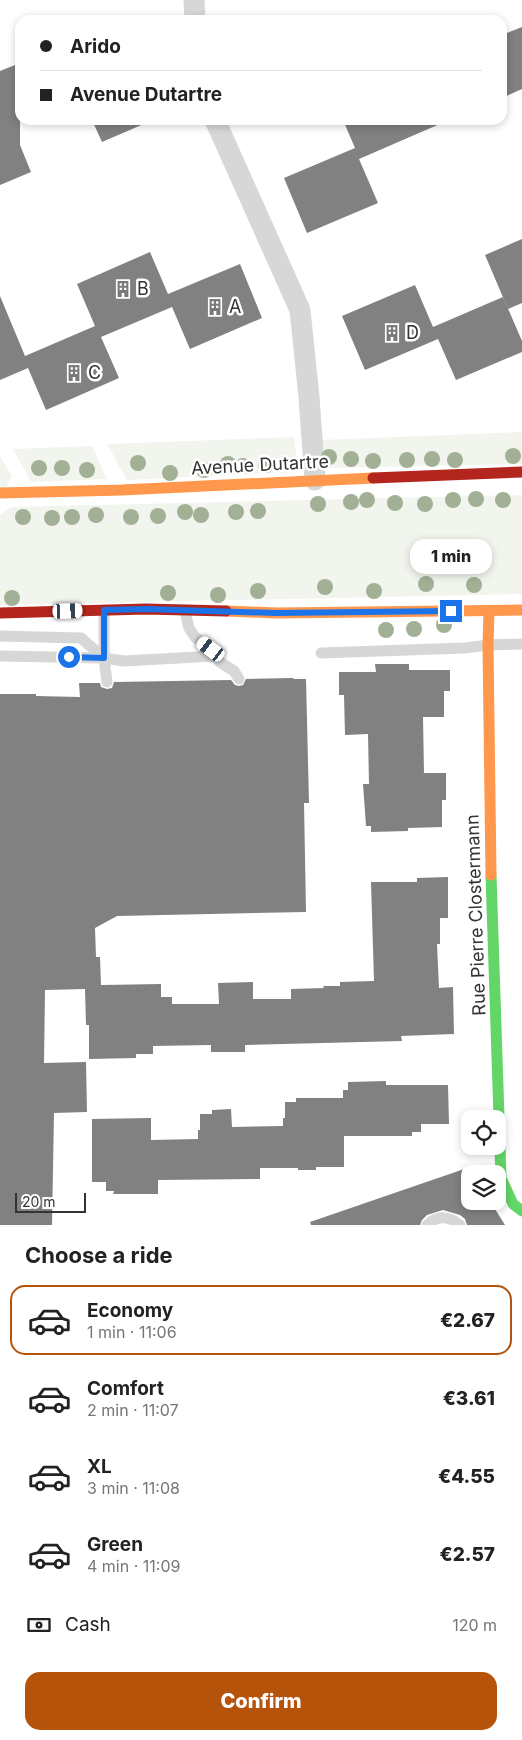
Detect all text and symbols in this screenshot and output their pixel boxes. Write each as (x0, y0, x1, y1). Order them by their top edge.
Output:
text: Arido (70, 35, 121, 58)
text: Avenue Dutartre (70, 83, 222, 106)
place label: B (137, 278, 149, 299)
building icon: B (113, 279, 133, 299)
place label: A (229, 296, 241, 317)
building icon: A (205, 297, 225, 317)
place label: D (406, 322, 419, 343)
building icon: D (382, 323, 402, 343)
place label: C (88, 362, 101, 383)
building icon: C (64, 363, 84, 383)
street label: Avenue Dutartre (191, 450, 329, 479)
callout: 1 min (410, 538, 492, 574)
text: 1 min (431, 546, 471, 566)
route end (440, 600, 462, 622)
car (52, 603, 83, 619)
car (194, 634, 227, 664)
route start (58, 646, 80, 668)
street label: Rue Pierre Clostermann (461, 814, 490, 1016)
map controls (461, 1110, 506, 1210)
button: locate (461, 1110, 506, 1155)
button: layers (461, 1165, 506, 1210)
scale bar (15, 1190, 86, 1213)
text: 20 m (22, 1193, 56, 1210)
text: Choose a ride (25, 1242, 173, 1268)
icon: car (27, 1298, 72, 1343)
text: Economy (87, 1299, 173, 1322)
text: €2.67 (440, 1309, 495, 1332)
text: 1 min · 11:06 (87, 1322, 177, 1342)
icon: car (27, 1376, 72, 1421)
text: Comfort (87, 1377, 164, 1400)
text: €3.61 (443, 1387, 495, 1410)
text: 2 min · 11:07 (87, 1400, 179, 1420)
icon: car (27, 1454, 72, 1499)
text: XL (87, 1455, 112, 1478)
text: €4.55 (438, 1465, 495, 1488)
text: 3 min · 11:08 (87, 1478, 180, 1498)
icon: car (27, 1532, 72, 1577)
text: Green (87, 1533, 143, 1556)
text: €2.57 (440, 1543, 495, 1566)
text: 4 min · 11:09 (87, 1556, 180, 1576)
icon: cash (25, 1611, 53, 1639)
text: Cash (65, 1613, 111, 1636)
text: 120 m (452, 1615, 497, 1635)
button: Confirm (25, 1672, 497, 1730)

